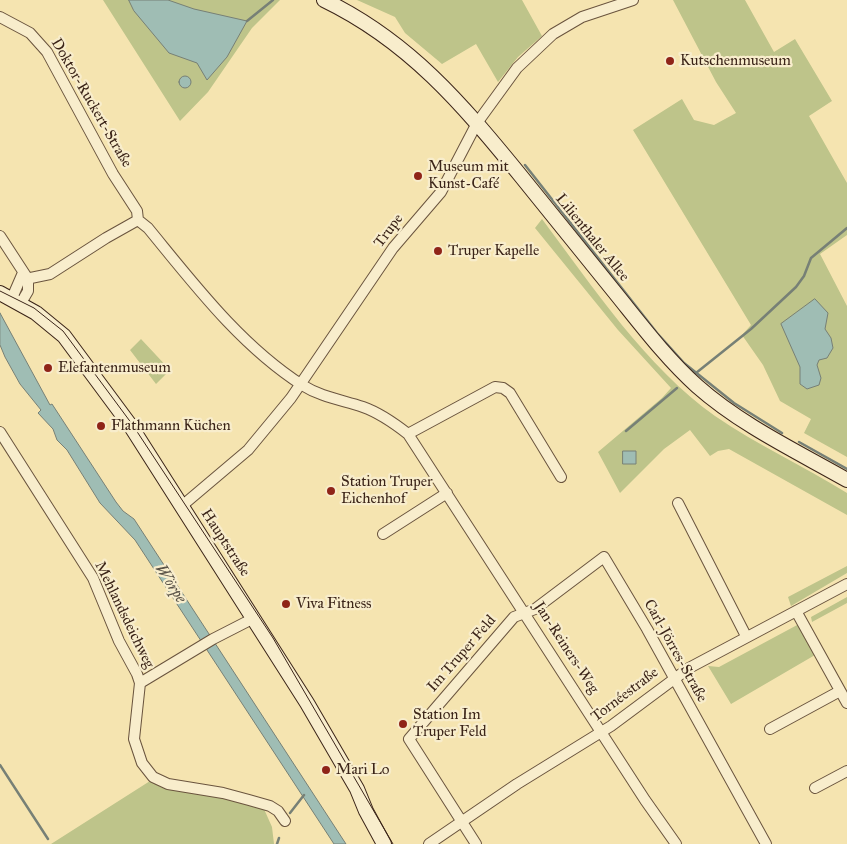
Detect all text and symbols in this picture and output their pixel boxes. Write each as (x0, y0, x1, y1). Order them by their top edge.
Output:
street label: Doktor-Ruckert-Straße (47, 35, 135, 171)
place label: Kutschenmuseum (680, 52, 791, 70)
marker: Kutschenmuseum (664, 55, 676, 67)
place label: Museum mit Kunst-Café (428, 158, 509, 193)
marker: Museum mit Kunst-Café (412, 170, 424, 182)
street label: Lilienthaler Allee (551, 191, 633, 285)
street label: Trupe (371, 211, 407, 251)
place label: Truper Kapelle (448, 242, 539, 260)
marker: Truper Kapelle (432, 245, 444, 257)
place label: Elefantenmuseum (58, 359, 171, 377)
marker: Elefantenmuseum (42, 362, 54, 374)
place label: Flathmann Küchen (111, 417, 231, 435)
marker: Flathmann Küchen (95, 420, 107, 432)
place label: Station Truper Eichenhof (341, 473, 433, 508)
marker: Station Truper Eichenhof (325, 485, 337, 497)
street label: Hauptstraße (197, 506, 253, 580)
street label: Mehlandsdeichweg (90, 559, 158, 671)
water label: Wörpe (150, 561, 190, 607)
place label: Viva Fitness (296, 595, 372, 613)
street label: Carl-Jörres-Straße (639, 597, 711, 705)
marker: Viva Fitness (280, 598, 292, 610)
street label: Jan-Reiners-Weg (530, 599, 602, 697)
street label: Im Truper Feld (424, 612, 500, 696)
street label: Tornéestraße (588, 664, 662, 726)
place label: Station Im Truper Feld (413, 706, 486, 741)
marker: Station Im Truper Feld (397, 718, 409, 730)
place label: Mari Lo (336, 761, 390, 779)
marker: Mari Lo (320, 764, 332, 776)

